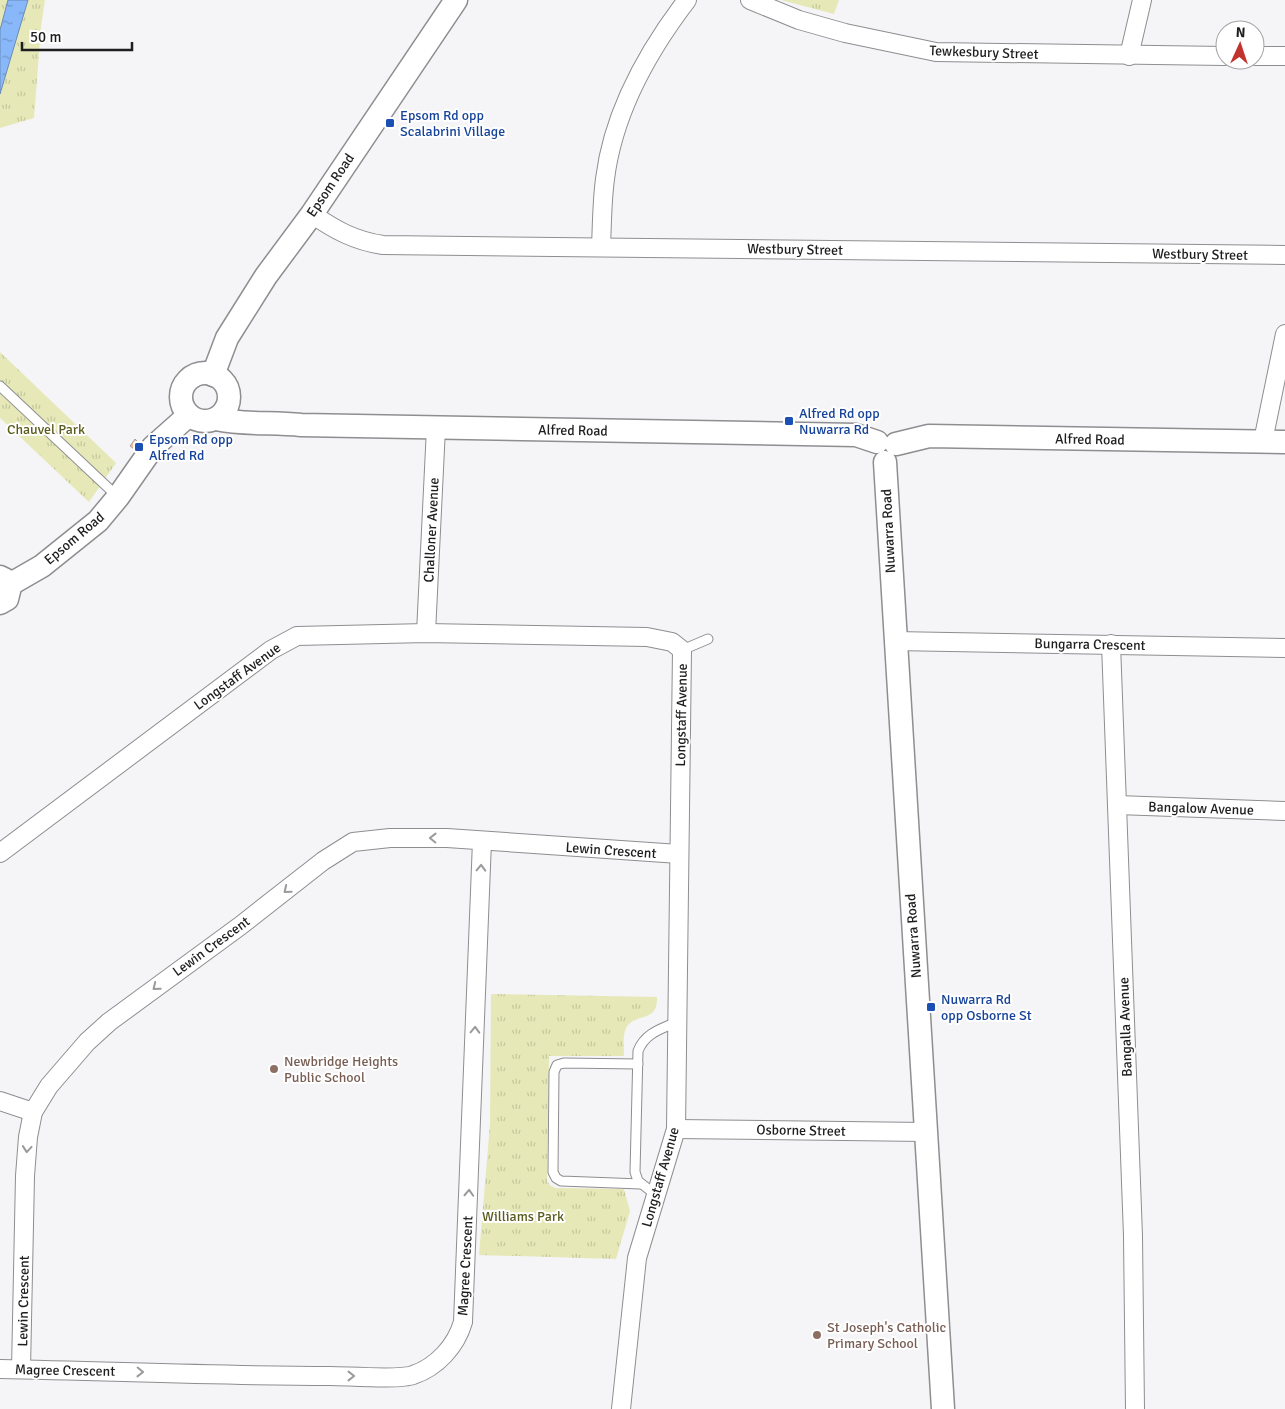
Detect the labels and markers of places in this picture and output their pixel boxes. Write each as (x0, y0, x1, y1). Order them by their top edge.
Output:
place label: Epsom Rd opp Scalabrini Village (400, 107, 505, 140)
marker: Epsom Rd opp Scalabrini Village (384, 117, 396, 129)
place label: Alfred Rd opp Nuwarra Rd (799, 405, 880, 438)
marker: Alfred Rd opp Nuwarra Rd (783, 415, 795, 427)
place label: Epsom Rd opp Alfred Rd (149, 431, 233, 464)
marker: Epsom Rd opp Alfred Rd (133, 441, 145, 453)
place label: Nuwarra Rd opp Osborne St (941, 991, 1032, 1024)
marker: Nuwarra Rd opp Osborne St (925, 1001, 937, 1013)
place label: Newbridge Heights Public School (284, 1053, 398, 1086)
marker: Newbridge Heights Public School (268, 1063, 280, 1075)
place label: St Joseph's Catholic Primary School (827, 1319, 947, 1352)
marker: St Joseph's Catholic Primary School (811, 1329, 823, 1341)

